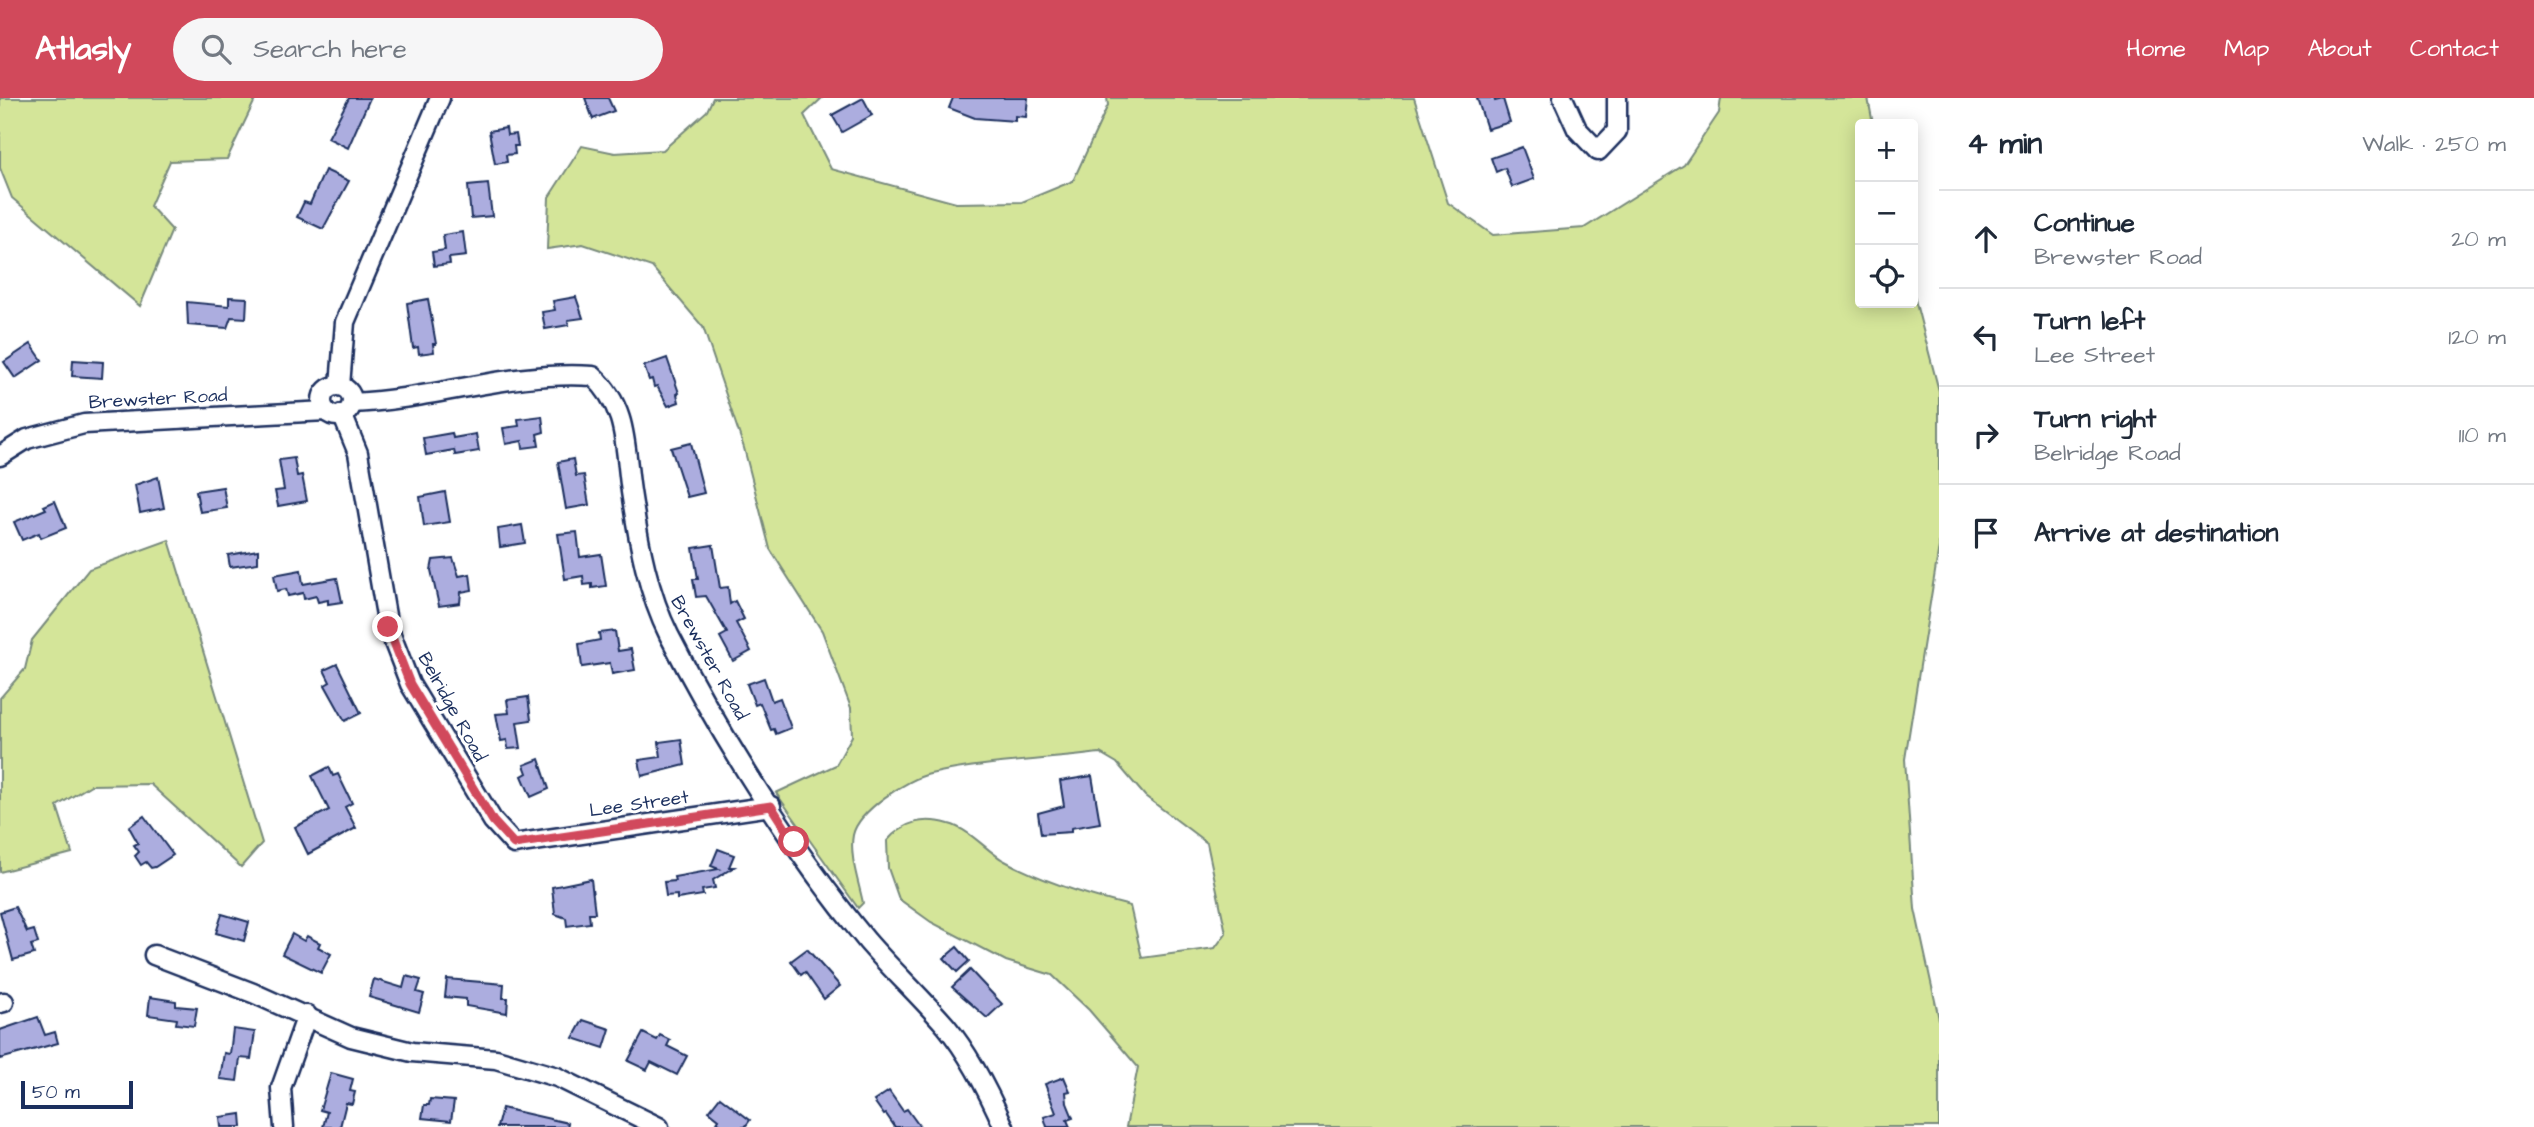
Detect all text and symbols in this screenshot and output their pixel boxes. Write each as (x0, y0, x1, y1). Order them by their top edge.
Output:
search box (173, 18, 663, 81)
text: Atlasly (35, 26, 131, 72)
icon: search (197, 30, 235, 68)
text: Search here (253, 31, 407, 67)
text: Home (2126, 32, 2186, 66)
text: Map (2224, 32, 2269, 66)
text: About (2307, 32, 2372, 66)
text: Contact (2410, 32, 2499, 66)
map controls (1855, 119, 1918, 308)
button: + (1855, 119, 1918, 182)
text: 4 min (1967, 123, 2042, 165)
text: Walk · 250 m (2362, 128, 2506, 160)
button: − (1855, 182, 1918, 245)
text: Continue (2034, 205, 2135, 241)
icon: ahead (1967, 220, 2005, 258)
text: 20 m (2451, 223, 2506, 255)
text: Brewster Road (2034, 241, 2202, 273)
button: locate (1855, 245, 1918, 308)
text: Turn left (2034, 303, 2145, 339)
icon: left (1967, 318, 2005, 356)
text: 120 m (2448, 321, 2506, 353)
text: Lee Street (2034, 339, 2155, 371)
street label: Brewster Road (88, 382, 228, 416)
text: Turn right (2034, 401, 2156, 437)
icon: right (1967, 416, 2005, 454)
text: 110 m (2458, 419, 2506, 451)
text: Belridge Road (2034, 437, 2181, 469)
icon: arrive (1967, 514, 2005, 552)
text: Arrive at destination (2034, 515, 2279, 551)
street label: Brewster Road (664, 591, 755, 725)
route end (372, 611, 403, 642)
street label: Belridge Road (410, 647, 493, 767)
street label: Lee Street (588, 784, 691, 824)
route start (778, 826, 809, 857)
scale bar (21, 1078, 133, 1110)
text: 50 m (32, 1079, 80, 1106)

